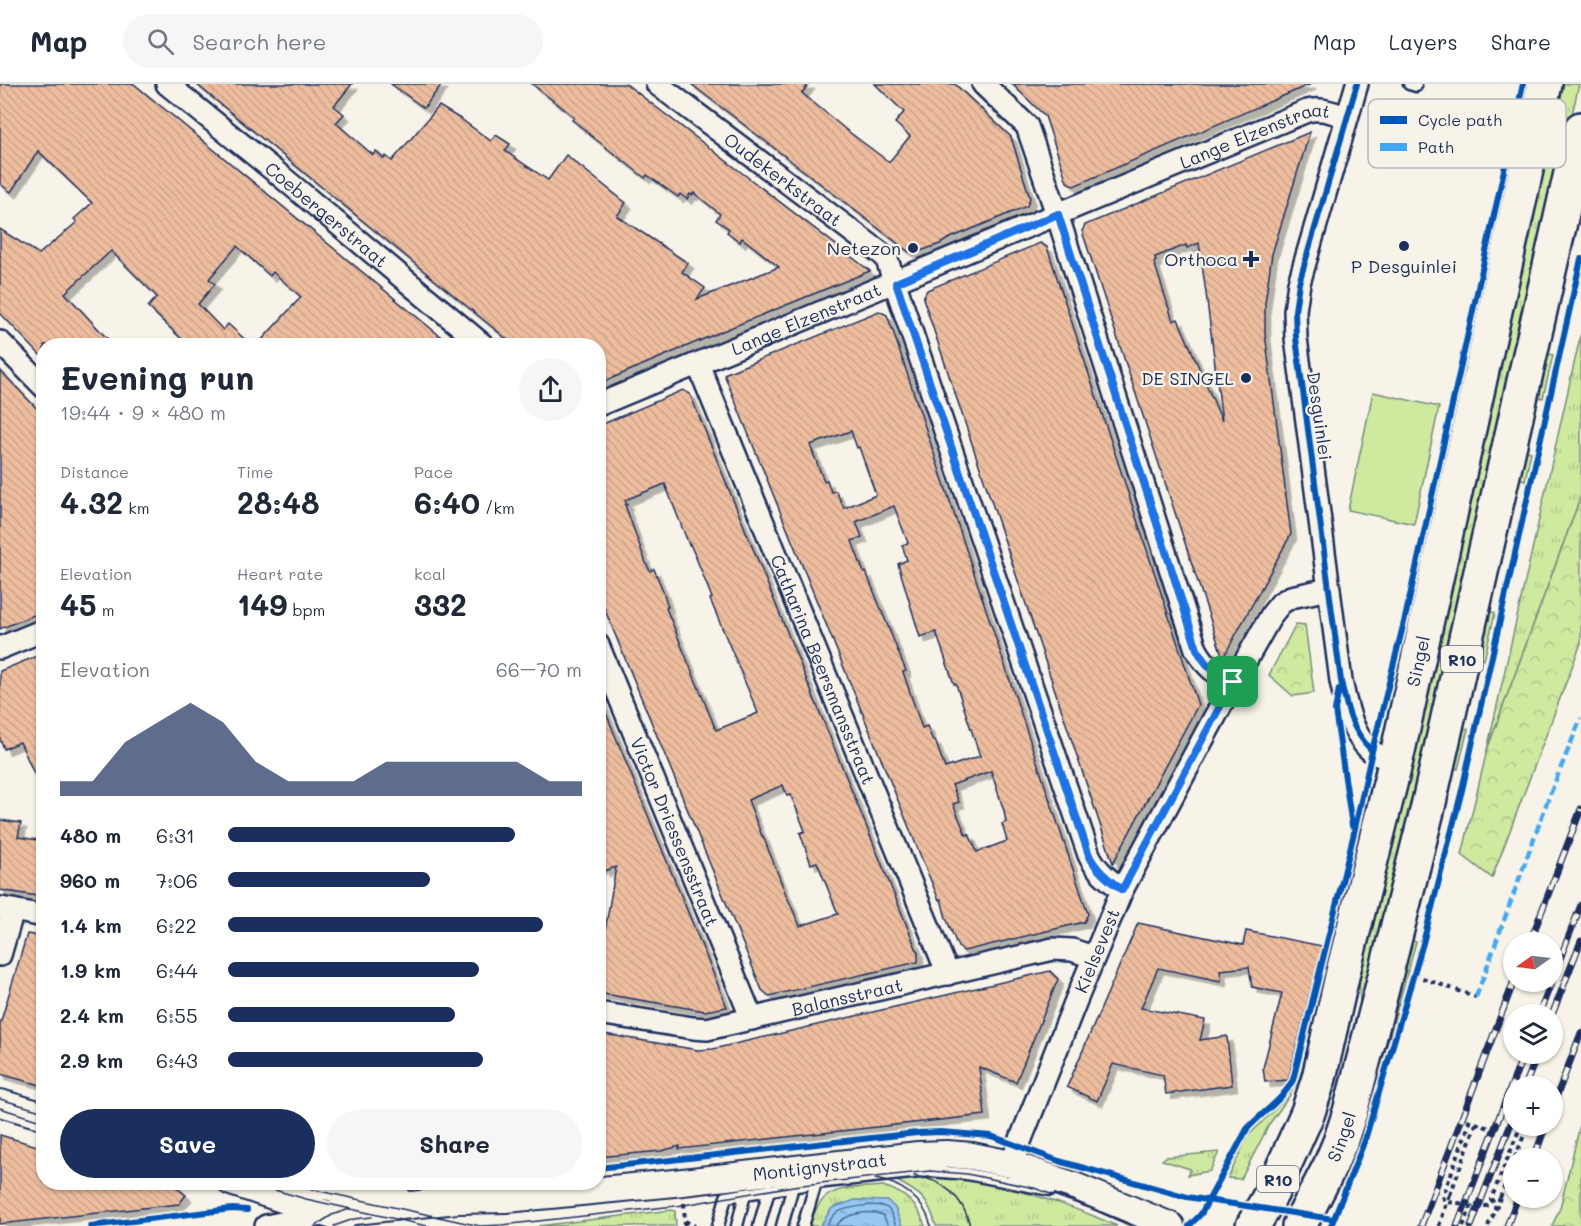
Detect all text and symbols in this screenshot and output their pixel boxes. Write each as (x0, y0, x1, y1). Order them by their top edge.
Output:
search box (123, 14, 543, 68)
text: Map (30, 23, 87, 59)
icon: search (144, 25, 177, 58)
text: Search here (192, 27, 326, 56)
text: Map (1313, 28, 1356, 55)
text: Layers (1389, 28, 1458, 55)
text: Share (1491, 28, 1551, 55)
street label: Lange Elzenstraat (1176, 98, 1333, 174)
legend (1368, 99, 1566, 168)
text: Cycle path (1418, 109, 1502, 130)
street label: Oudekerkstraat (719, 127, 847, 232)
text: Path (1418, 136, 1454, 157)
street label: Coebergerstraat (260, 156, 393, 273)
place label: Netezon (827, 236, 901, 260)
marker: P Desguinlei (1397, 239, 1411, 253)
marker: Netezon (906, 241, 920, 255)
place label: Orthoca (1164, 247, 1238, 271)
marker: Orthoca (1242, 250, 1260, 268)
place label: P Desguinlei (1351, 254, 1457, 278)
street label: Lange Elzenstraat (727, 277, 884, 361)
text: Evening run (60, 355, 254, 398)
button: share (519, 358, 582, 421)
place label: DE SINGEL (1141, 366, 1235, 390)
street label: Desguinlei (1302, 370, 1338, 462)
marker: DE SINGEL (1239, 371, 1253, 385)
text: 19:44 · 9 × 480 m (60, 399, 226, 425)
text: Distance (60, 461, 129, 482)
text: Time (237, 461, 273, 482)
text: Pace (414, 461, 453, 482)
text: 4.32 (60, 482, 123, 522)
text: 28:48 (237, 482, 320, 522)
text: 6:40 (414, 482, 480, 522)
text: km (123, 497, 149, 518)
text: /km (480, 497, 515, 518)
street label: Catharina Beersmansstraat (765, 551, 881, 788)
text: Elevation (60, 563, 132, 584)
text: Heart rate (237, 563, 323, 584)
text: kcal (414, 563, 446, 584)
text: 45 (60, 584, 97, 624)
text: 149 (237, 584, 287, 624)
text: 332 (414, 584, 467, 624)
text: m (97, 599, 114, 620)
text: bpm (287, 599, 325, 620)
street label: Singel (1401, 633, 1435, 689)
road number: R10 (1441, 646, 1483, 672)
text: Elevation (60, 656, 150, 682)
text: 66–70 m (496, 656, 582, 682)
pin (1207, 656, 1258, 707)
icon: arrive (1216, 665, 1249, 698)
street label: Victor Driessensstraat (625, 734, 725, 930)
text: 480 m (60, 822, 121, 848)
text: 6:31 (156, 822, 195, 848)
text: 960 m (60, 867, 120, 893)
text: 7:06 (156, 867, 198, 893)
street label: Kielsevest (1068, 905, 1125, 996)
text: 1.4 km (60, 912, 122, 938)
text: 6:22 (156, 912, 197, 938)
north arrow (1503, 932, 1563, 992)
map controls (1503, 932, 1563, 1208)
text: 1.9 km (60, 957, 121, 983)
text: 6:44 (156, 957, 198, 983)
street label: Balansstraat (789, 972, 905, 1021)
text: 2.4 km (60, 1002, 124, 1028)
text: 6:55 (156, 1002, 198, 1028)
button: layers (1503, 1004, 1563, 1064)
text: 2.9 km (60, 1047, 123, 1073)
text: 6:43 (156, 1047, 198, 1073)
button: + (1503, 1076, 1563, 1136)
street label: Singel (1321, 1108, 1361, 1165)
button: Save (60, 1109, 315, 1178)
button: Share (327, 1109, 582, 1178)
street label: Montignystraat (751, 1147, 888, 1186)
button: − (1503, 1148, 1563, 1208)
road number: R10 (1257, 1166, 1299, 1192)

